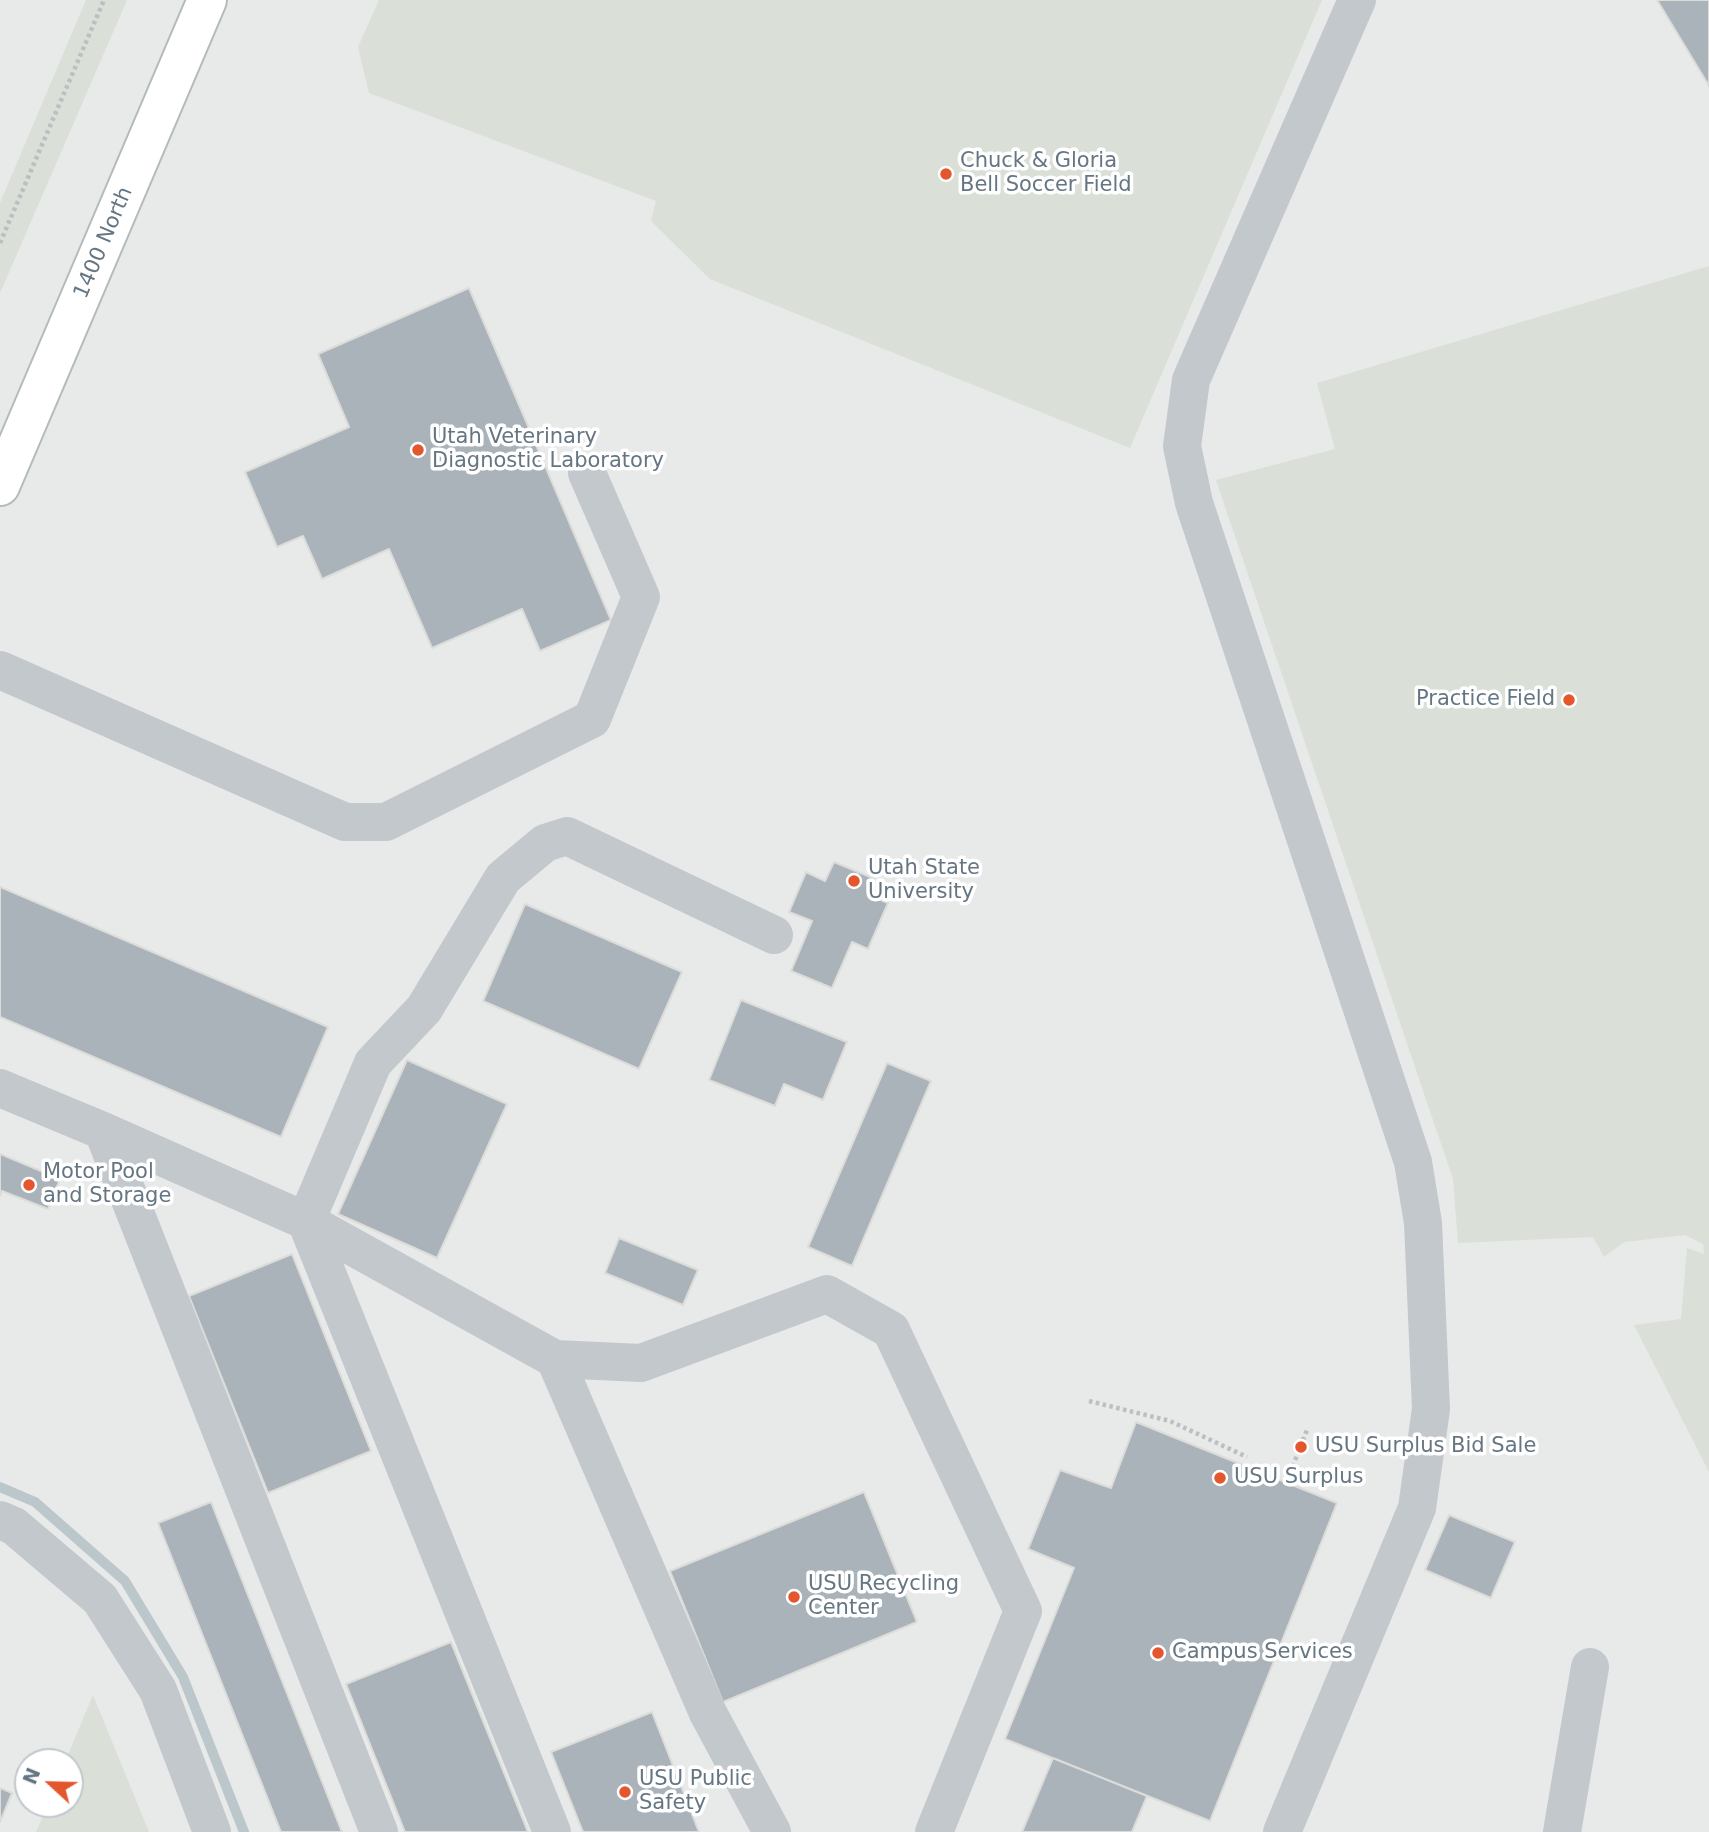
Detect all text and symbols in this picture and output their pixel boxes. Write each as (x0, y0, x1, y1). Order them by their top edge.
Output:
place label: Chuck & Gloria Bell Soccer Field (960, 149, 1132, 199)
marker: Chuck & Gloria Bell Soccer Field (938, 166, 954, 182)
street label: 1400 North (69, 183, 139, 303)
place label: Utah Veterinary Diagnostic Laboratory (432, 425, 664, 475)
marker: Utah Veterinary Diagnostic Laboratory (410, 442, 426, 458)
place label: Practice Field (1416, 687, 1555, 713)
marker: Practice Field (1561, 692, 1577, 708)
place label: Utah State University (868, 856, 980, 906)
marker: Utah State University (846, 873, 862, 889)
place label: Motor Pool and Storage (43, 1160, 171, 1210)
marker: Motor Pool and Storage (21, 1177, 37, 1193)
place label: USU Surplus Bid Sale (1315, 1434, 1536, 1460)
marker: USU Surplus Bid Sale (1293, 1439, 1309, 1455)
place label: USU Surplus (1234, 1465, 1363, 1491)
marker: USU Surplus (1212, 1470, 1228, 1486)
place label: USU Recycling Center (808, 1572, 959, 1622)
marker: USU Recycling Center (786, 1589, 802, 1605)
place label: Campus Services (1172, 1640, 1353, 1666)
marker: Campus Services (1150, 1645, 1166, 1661)
north arrow (14, 1748, 84, 1818)
text: N (18, 1764, 45, 1787)
place label: USU Public Safety (639, 1767, 752, 1817)
marker: USU Public Safety (617, 1784, 633, 1800)

